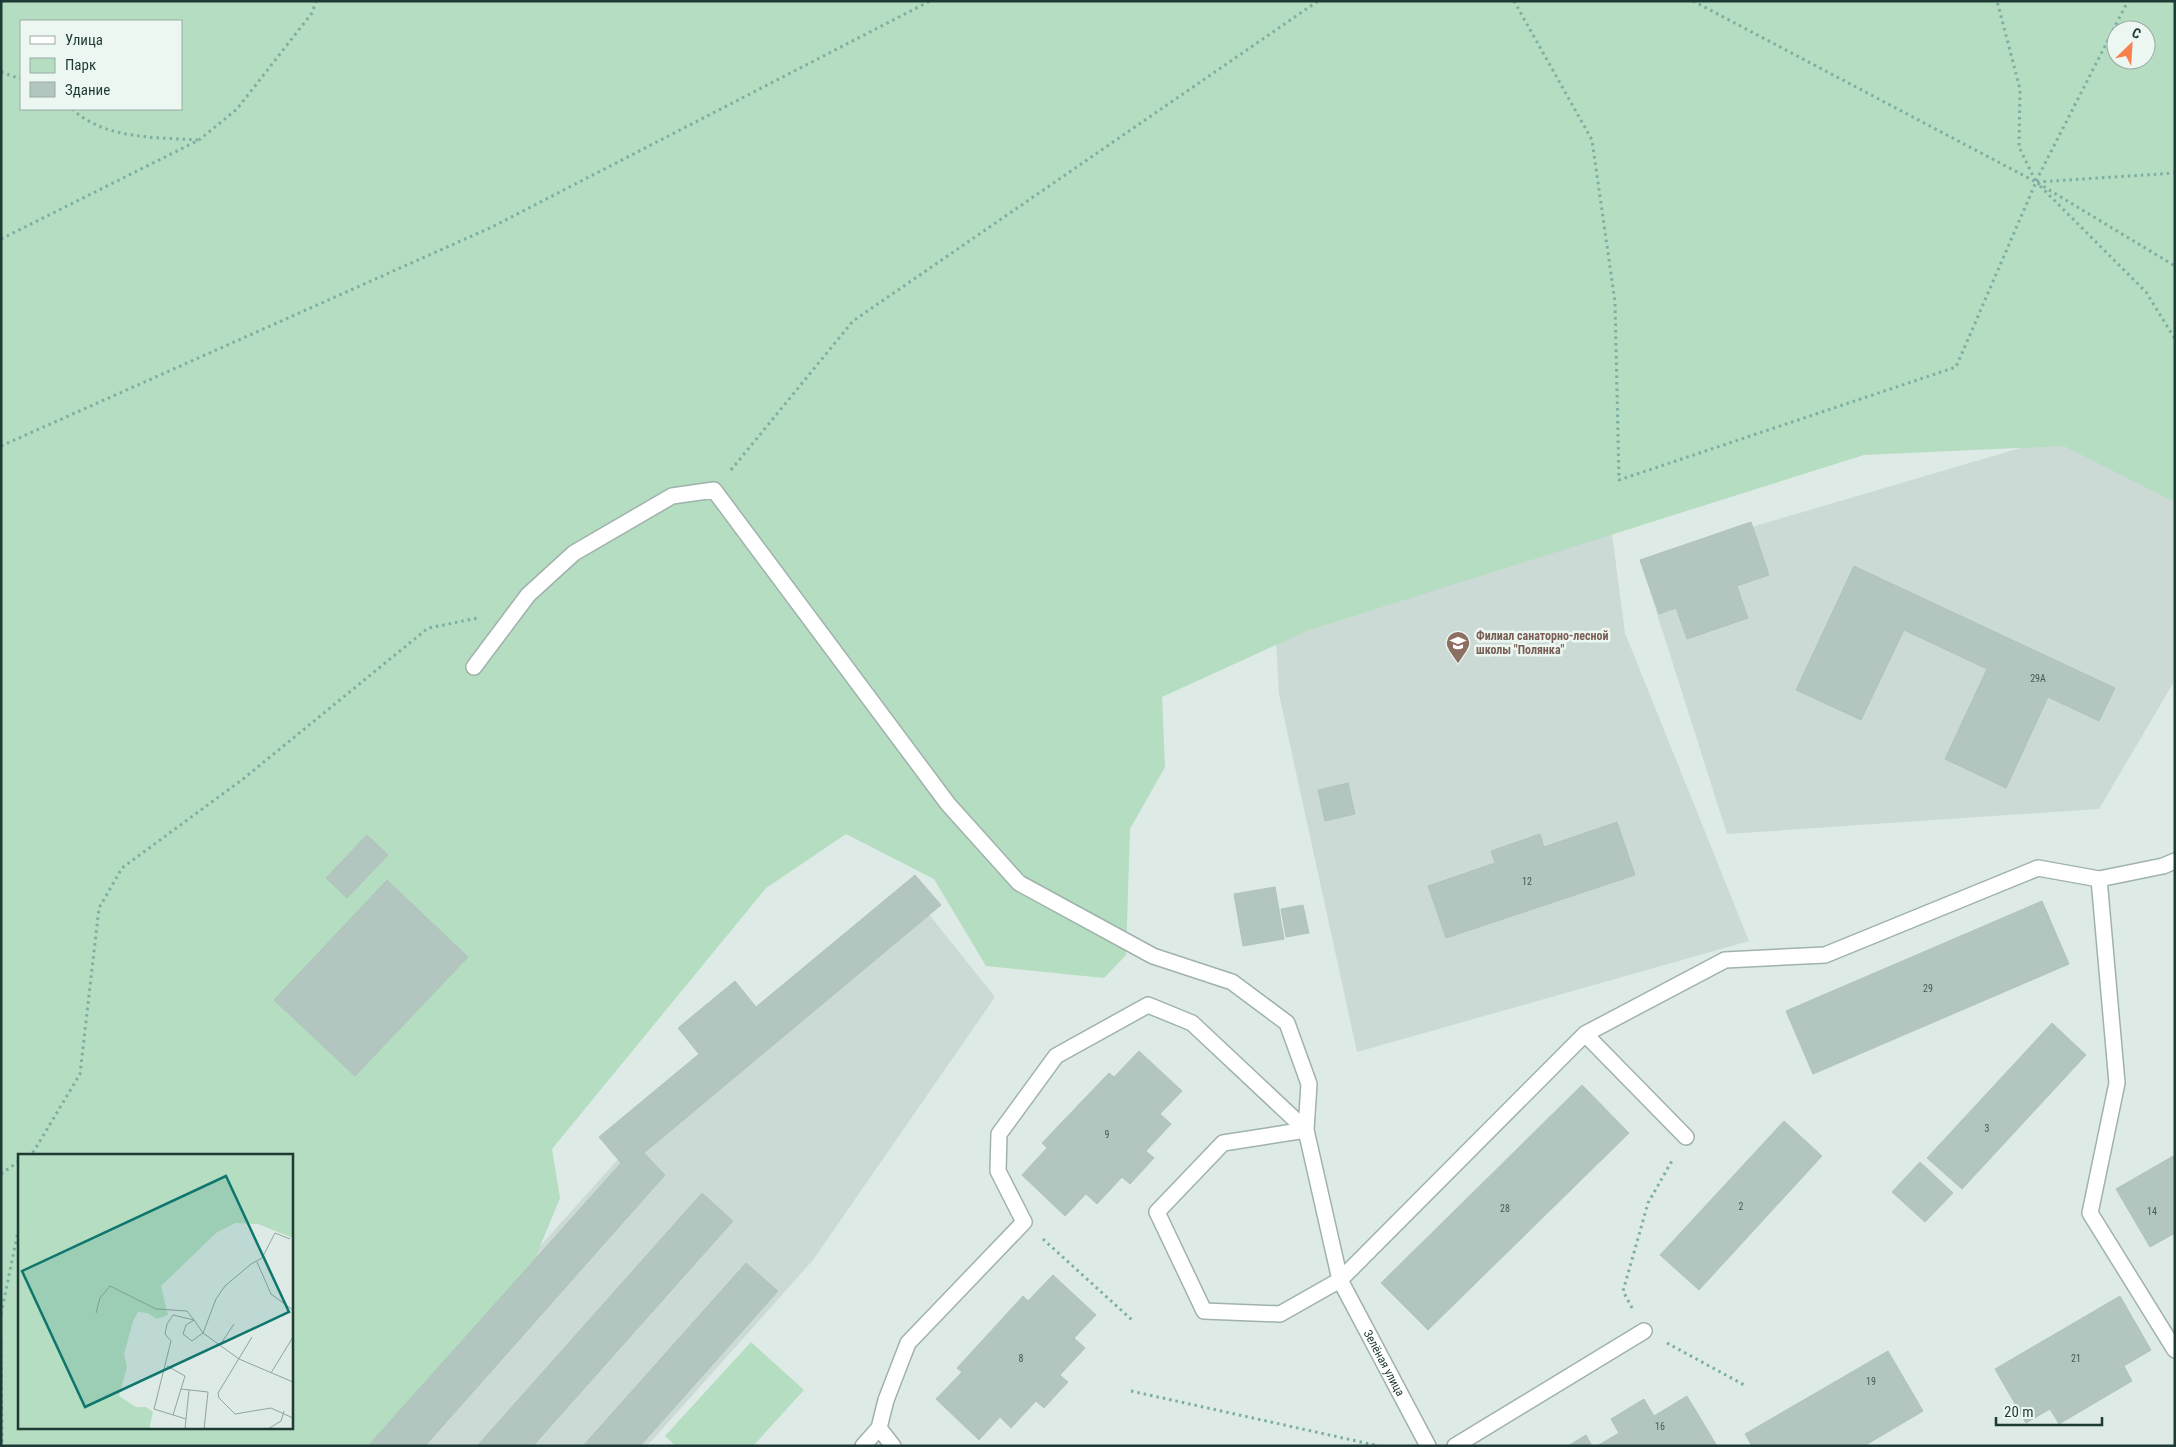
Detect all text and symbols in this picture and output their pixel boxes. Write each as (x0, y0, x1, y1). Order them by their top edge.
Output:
legend (20, 20, 182, 110)
north arrow (2106, 20, 2156, 70)
text: С (2129, 24, 2144, 42)
text: Улица (65, 31, 103, 49)
text: Парк (65, 56, 96, 74)
text: Здание (65, 81, 110, 99)
place label: Филиал санаторно-лесной школы "Полянка" (1476, 629, 1609, 657)
school or university icon: Филиал санаторно-лесной школы "Полянка" (1445, 630, 1471, 664)
house number: 29А (2030, 673, 2046, 684)
house number: 12 (1522, 876, 1532, 887)
house number: 29 (1923, 983, 1933, 994)
house number: 3 (1985, 1123, 1990, 1134)
house number: 9 (1105, 1129, 1110, 1140)
inset map (18, 1154, 292, 1430)
house number: 2 (1739, 1201, 1744, 1212)
house number: 28 (1500, 1203, 1510, 1214)
house number: 14 (2147, 1206, 2157, 1217)
street label: Зелёная улица (1361, 1327, 1407, 1399)
house number: 8 (1019, 1353, 1024, 1364)
house number: 21 (2071, 1353, 2081, 1364)
house number: 19 (1866, 1376, 1876, 1387)
scale bar (1996, 1394, 2102, 1426)
text: 20 m (2004, 1403, 2034, 1421)
house number: 16 (1655, 1421, 1665, 1432)

